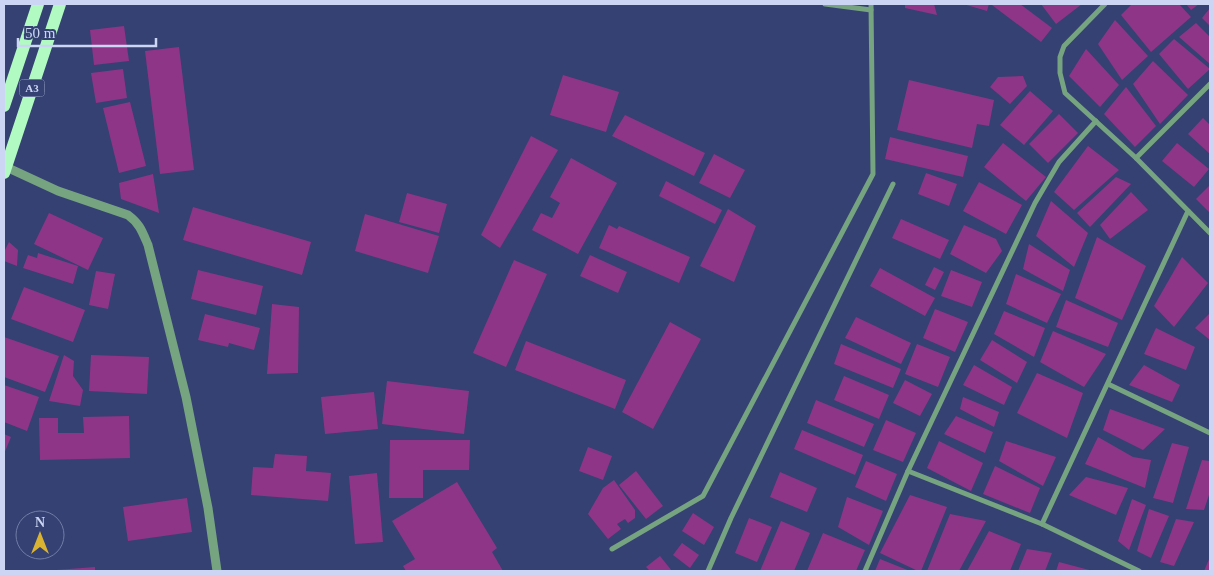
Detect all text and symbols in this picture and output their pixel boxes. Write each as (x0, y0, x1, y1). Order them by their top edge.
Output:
scale bar (18, 15, 155, 47)
text: 50 m (25, 25, 56, 41)
road number: A3 (20, 80, 44, 96)
north arrow (15, 510, 65, 560)
text: N (35, 515, 45, 530)

